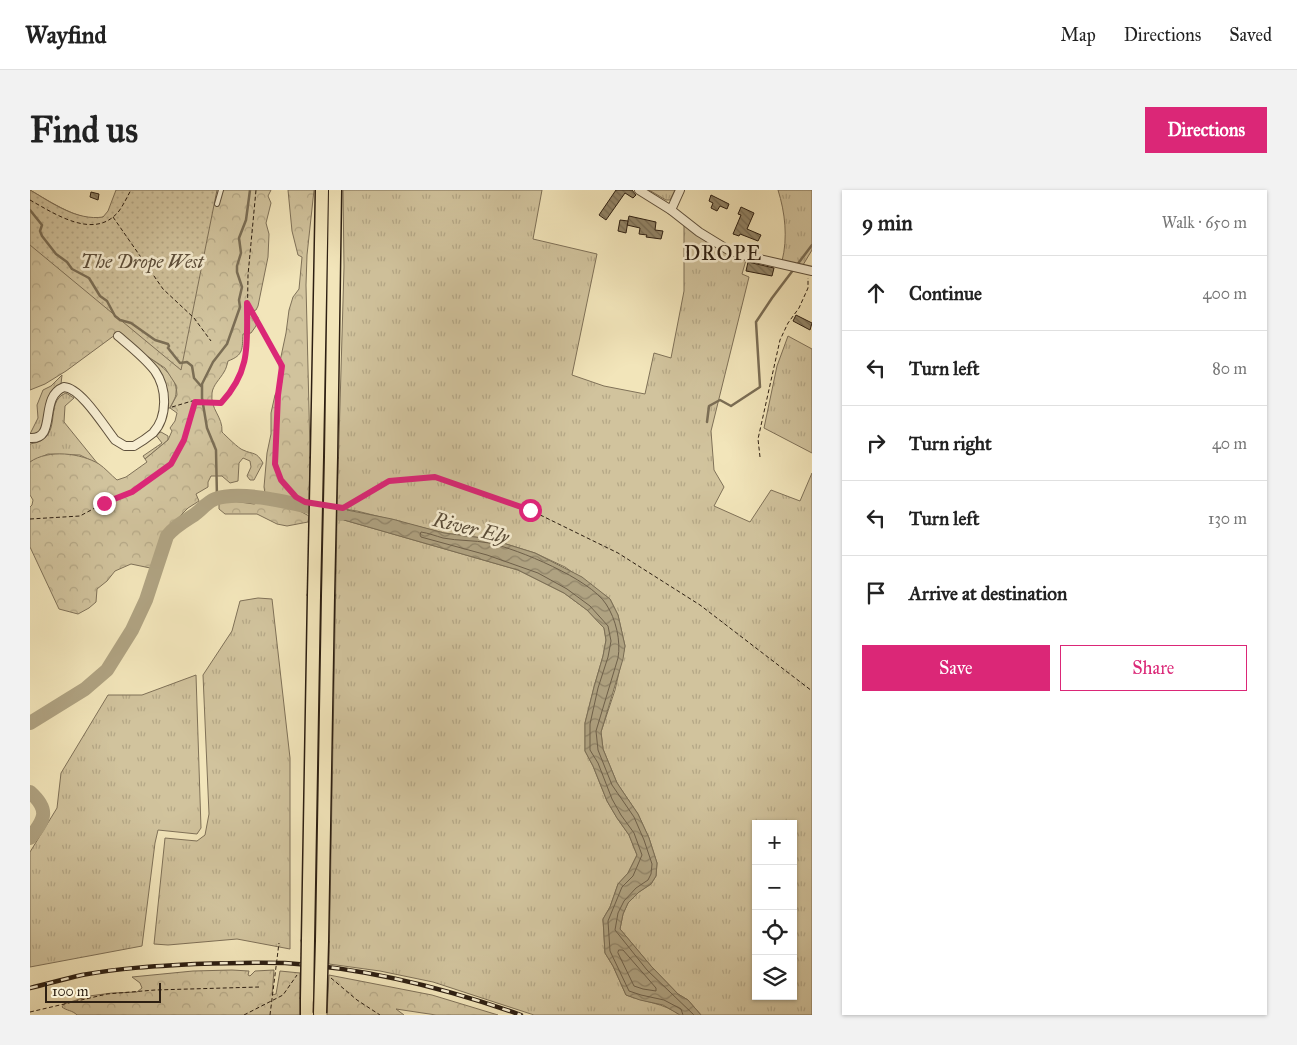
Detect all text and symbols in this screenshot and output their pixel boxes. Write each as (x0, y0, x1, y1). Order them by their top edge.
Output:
text: Wayfind (25, 20, 107, 50)
text: Map (1060, 24, 1096, 46)
text: Directions (1124, 24, 1201, 46)
text: Saved (1229, 24, 1272, 46)
button: Directions (1145, 107, 1267, 153)
text: Find us (30, 109, 138, 152)
text: 9 min (862, 210, 913, 236)
text: Walk · 650 m (1162, 213, 1247, 232)
district label: DROPE (684, 240, 762, 266)
park label: The Drope West (81, 250, 205, 274)
icon: ahead (862, 279, 890, 307)
text: Continue (909, 282, 982, 305)
text: 400 m (1203, 284, 1247, 303)
icon: left (862, 354, 890, 382)
text: Turn left (909, 357, 979, 380)
text: 80 m (1212, 359, 1247, 378)
icon: right (862, 429, 890, 457)
text: Turn right (909, 432, 992, 455)
text: 40 m (1212, 434, 1247, 453)
route end (93, 492, 116, 515)
route start (519, 499, 542, 522)
icon: left (862, 504, 890, 532)
water label: River Ely (430, 507, 513, 549)
text: Turn left (909, 507, 979, 530)
text: 130 m (1208, 509, 1247, 528)
icon: arrive (862, 579, 890, 607)
text: Arrive at destination (909, 582, 1067, 605)
button: Save (862, 645, 1050, 691)
button: Share (1060, 645, 1247, 691)
map controls (752, 820, 797, 1000)
button: + (752, 820, 797, 865)
button: − (752, 865, 797, 910)
button: locate (752, 910, 797, 955)
button: layers (752, 955, 797, 1000)
scale bar (45, 980, 161, 1003)
text: 100 m (52, 983, 89, 1000)

